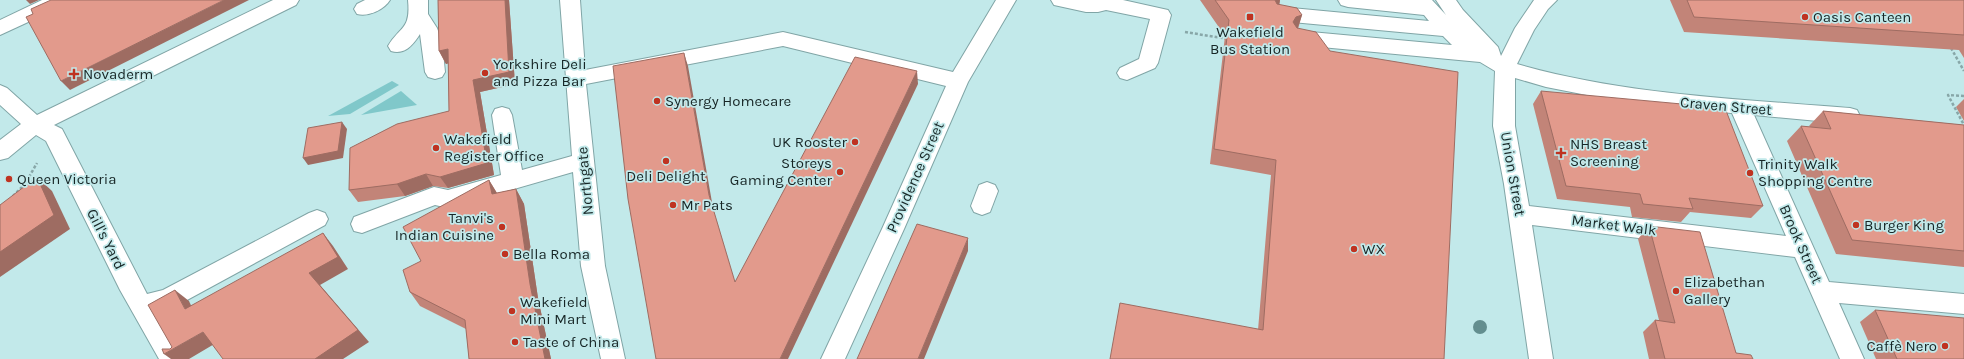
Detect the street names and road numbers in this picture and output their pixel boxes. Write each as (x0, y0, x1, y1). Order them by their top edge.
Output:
street label: Craven Street (1679, 93, 1773, 119)
street label: Providence Street (882, 118, 948, 235)
street label: Union Street (1497, 130, 1529, 218)
street label: Northgate (573, 146, 597, 216)
street label: Brook Street (1776, 202, 1827, 287)
street label: Gill's Yard (83, 206, 129, 272)
street label: Market Walk (1570, 211, 1658, 239)

